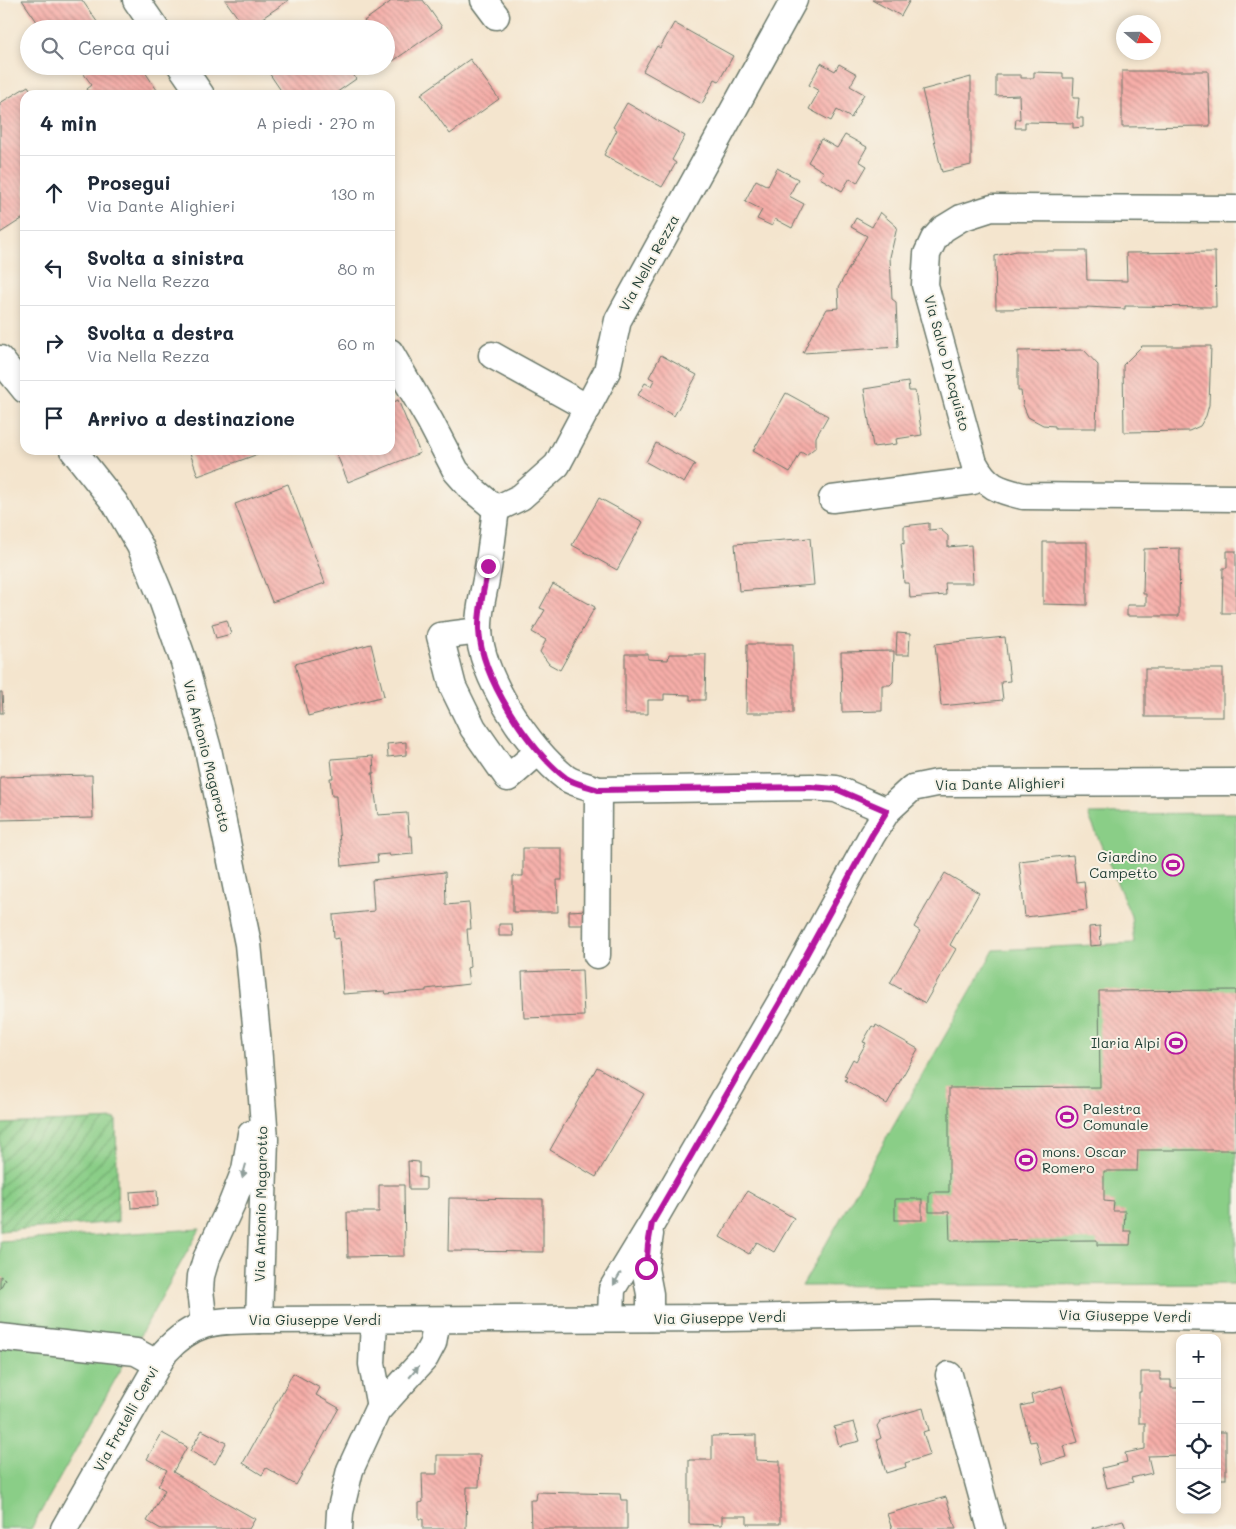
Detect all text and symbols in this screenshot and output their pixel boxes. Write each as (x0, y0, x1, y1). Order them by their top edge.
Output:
north arrow (1116, 15, 1161, 60)
search box (20, 20, 395, 75)
icon: search (38, 34, 66, 62)
text: Cerca qui (78, 35, 170, 60)
text: 4 min (40, 109, 97, 136)
text: A piedi · 270 m (256, 112, 375, 133)
text: Prosegui (87, 170, 171, 195)
icon: ahead (40, 179, 68, 207)
text: 130 m (331, 183, 375, 204)
text: Via Dante Alighieri (87, 195, 235, 216)
street label: Via Nella Rezza (614, 211, 683, 314)
text: Svolta a sinistra (87, 245, 244, 270)
icon: left (40, 254, 68, 282)
text: 80 m (338, 258, 375, 279)
text: Via Nella Rezza (87, 270, 210, 291)
street label: Via Salvo D'Acquisto (920, 293, 975, 433)
text: Svolta a destra (87, 320, 234, 345)
icon: right (40, 329, 68, 357)
text: 60 m (338, 333, 375, 354)
text: Via Nella Rezza (87, 345, 210, 366)
icon: arrive (40, 404, 68, 432)
text: Arrivo a destinazione (87, 406, 295, 431)
route end (477, 555, 500, 578)
street label: Via Antonio Magarotto (179, 678, 236, 834)
street label: Via Dante Alighieri (935, 773, 1065, 794)
place label: Giardino Campetto (1089, 847, 1157, 882)
sports icon: Giardino Campetto (1161, 853, 1185, 877)
sports icon: Ilaria Alpi (1164, 1031, 1188, 1055)
place label: Ilaria Alpi (1091, 1033, 1160, 1052)
place label: Palestra Comunale (1083, 1099, 1149, 1134)
sports icon: Palestra Comunale (1055, 1105, 1079, 1129)
street label: Via Antonio Magarotto (250, 1126, 271, 1282)
place label: mons. Oscar Romero (1042, 1142, 1127, 1177)
sports icon: mons. Oscar Romero (1014, 1148, 1038, 1172)
one-way arrow (240, 1164, 248, 1179)
route start (635, 1257, 658, 1280)
one-way arrow (613, 1273, 622, 1286)
street label: Via Giuseppe Verdi (1059, 1305, 1191, 1326)
street label: Via Giuseppe Verdi (654, 1307, 786, 1328)
street label: Via Giuseppe Verdi (249, 1310, 381, 1329)
map controls (1176, 1334, 1221, 1514)
button: + (1176, 1334, 1221, 1379)
street label: Via Fratelli Cervi (89, 1363, 162, 1475)
one-way arrow (408, 1366, 419, 1379)
button: − (1176, 1379, 1221, 1424)
button: locate (1176, 1424, 1221, 1469)
button: layers (1176, 1469, 1221, 1514)

